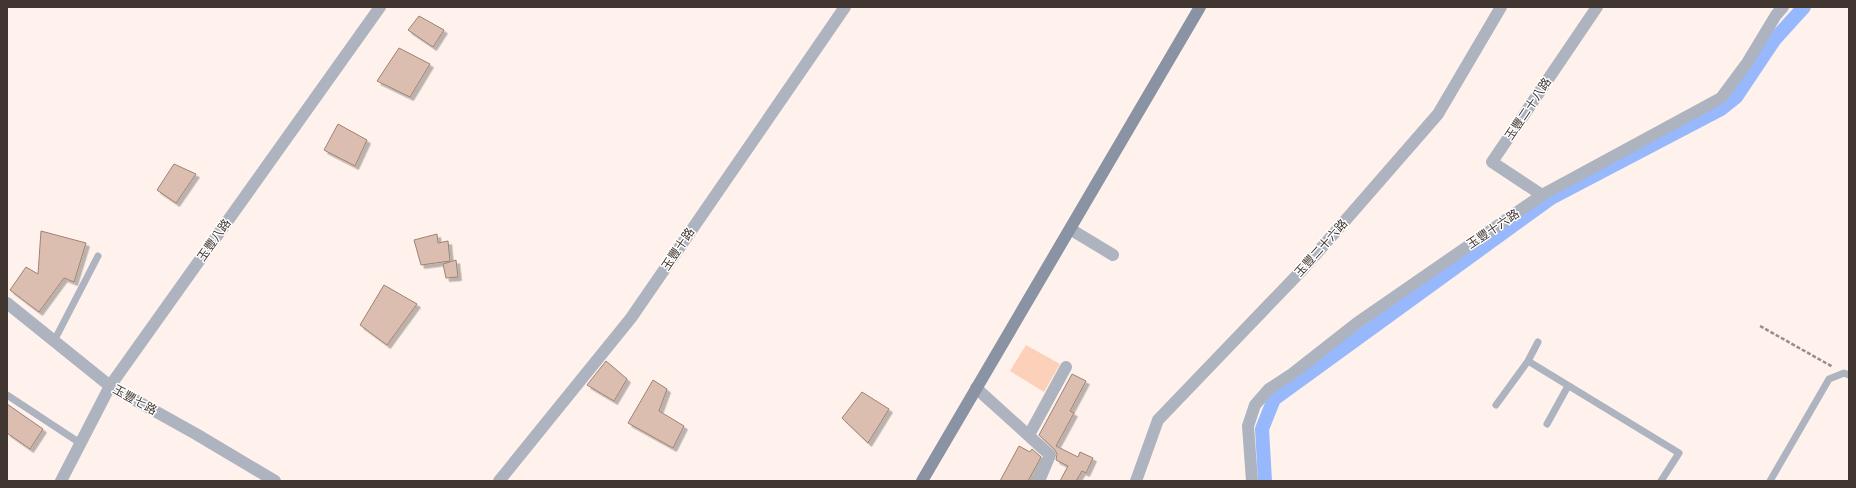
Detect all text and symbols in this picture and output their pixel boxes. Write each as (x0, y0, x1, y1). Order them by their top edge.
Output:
street label: 玉豐二十八路 (1500, 74, 1555, 143)
street label: 玉豐十六路 (1463, 205, 1522, 252)
street label: 玉豐八路 (193, 215, 234, 264)
street label: 玉豐二十六路 (1290, 215, 1351, 280)
street label: 玉豐十路 (657, 224, 698, 273)
street label: 玉豐七路 (110, 380, 160, 419)

